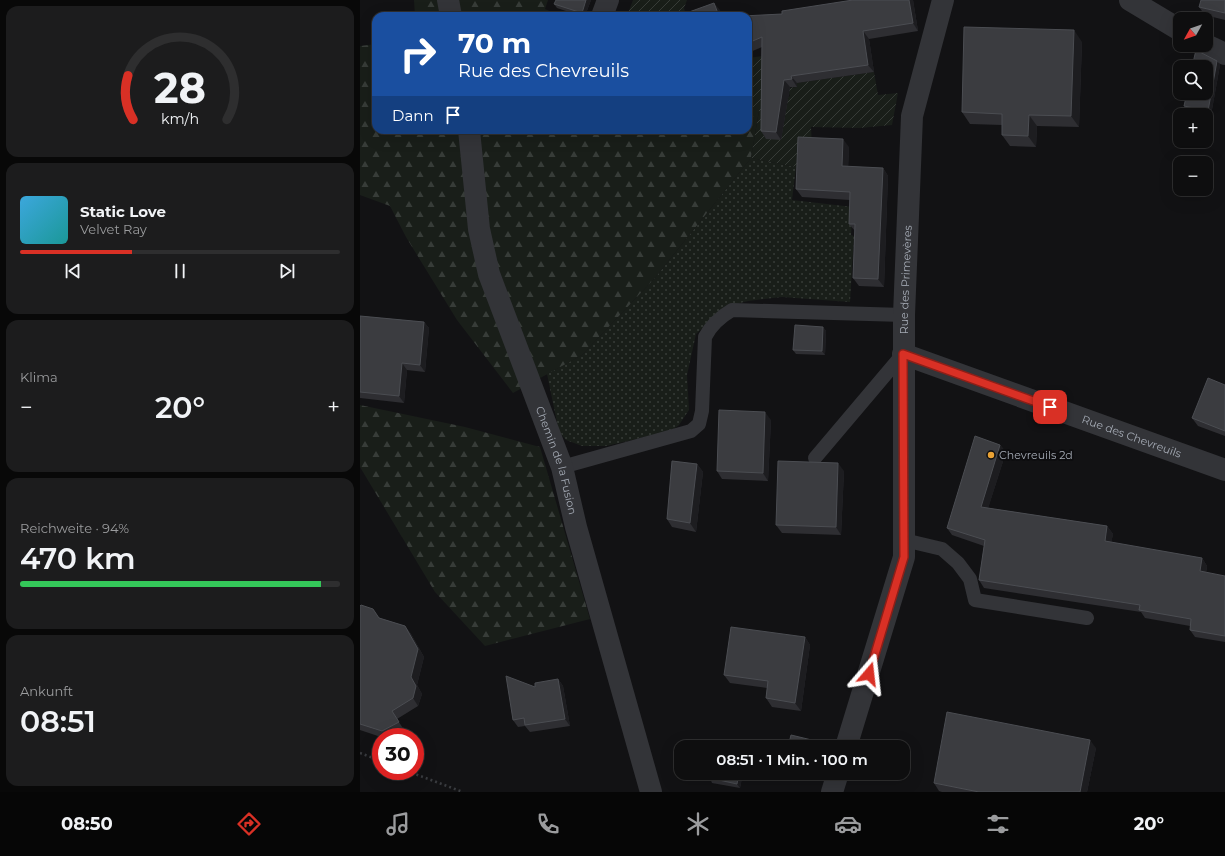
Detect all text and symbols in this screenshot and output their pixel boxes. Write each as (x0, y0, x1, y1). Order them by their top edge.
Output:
north arrow (1173, 12, 1213, 52)
map controls (1173, 12, 1213, 196)
text: 70 m (458, 26, 531, 60)
icon: right (392, 28, 444, 80)
text: Rue des Chevreuils (458, 60, 629, 82)
button: search (1173, 60, 1213, 100)
text: 28 (154, 62, 206, 112)
icon: arrive (442, 104, 464, 126)
text: Dann (392, 106, 434, 125)
button: + (1173, 108, 1213, 148)
text: km/h (161, 109, 199, 127)
button: − (1173, 156, 1213, 196)
text: Static Love (80, 202, 166, 221)
text: Velvet Ray (80, 221, 147, 237)
street label: Rue des Primevères (897, 224, 915, 334)
icon: previous (62, 260, 84, 282)
icon: pause (169, 260, 191, 282)
icon: next (276, 260, 298, 282)
text: Klima (20, 369, 58, 385)
text: 20° (155, 389, 205, 426)
pin (1033, 390, 1067, 424)
text: − (20, 394, 33, 421)
text: + (327, 394, 340, 421)
icon: arrive (1039, 396, 1061, 418)
street label: Chemin de la Fusion (533, 404, 580, 516)
street label: Rue des Chevreuils (1080, 412, 1184, 461)
place label: Chevreuils 2d (999, 448, 1073, 462)
marker: Chevreuils 2d (986, 450, 996, 460)
text: Reichweite · 94% (20, 520, 129, 536)
text: 470 km (20, 540, 136, 577)
position arrow (848, 653, 890, 695)
text: Ankunft (20, 683, 73, 699)
text: 08:51 (20, 703, 96, 740)
speed limit sign: 30 (372, 728, 424, 780)
text: 08:51 · 1 Min. · 100 m (716, 750, 868, 769)
icon: directions (235, 810, 263, 838)
icon: music (384, 810, 412, 838)
icon: phone (534, 810, 562, 838)
icon: climate (684, 810, 712, 838)
icon: car (834, 810, 862, 838)
icon: filters (984, 810, 1012, 838)
text: 08:50 (61, 813, 113, 835)
text: 20° (1134, 813, 1164, 835)

